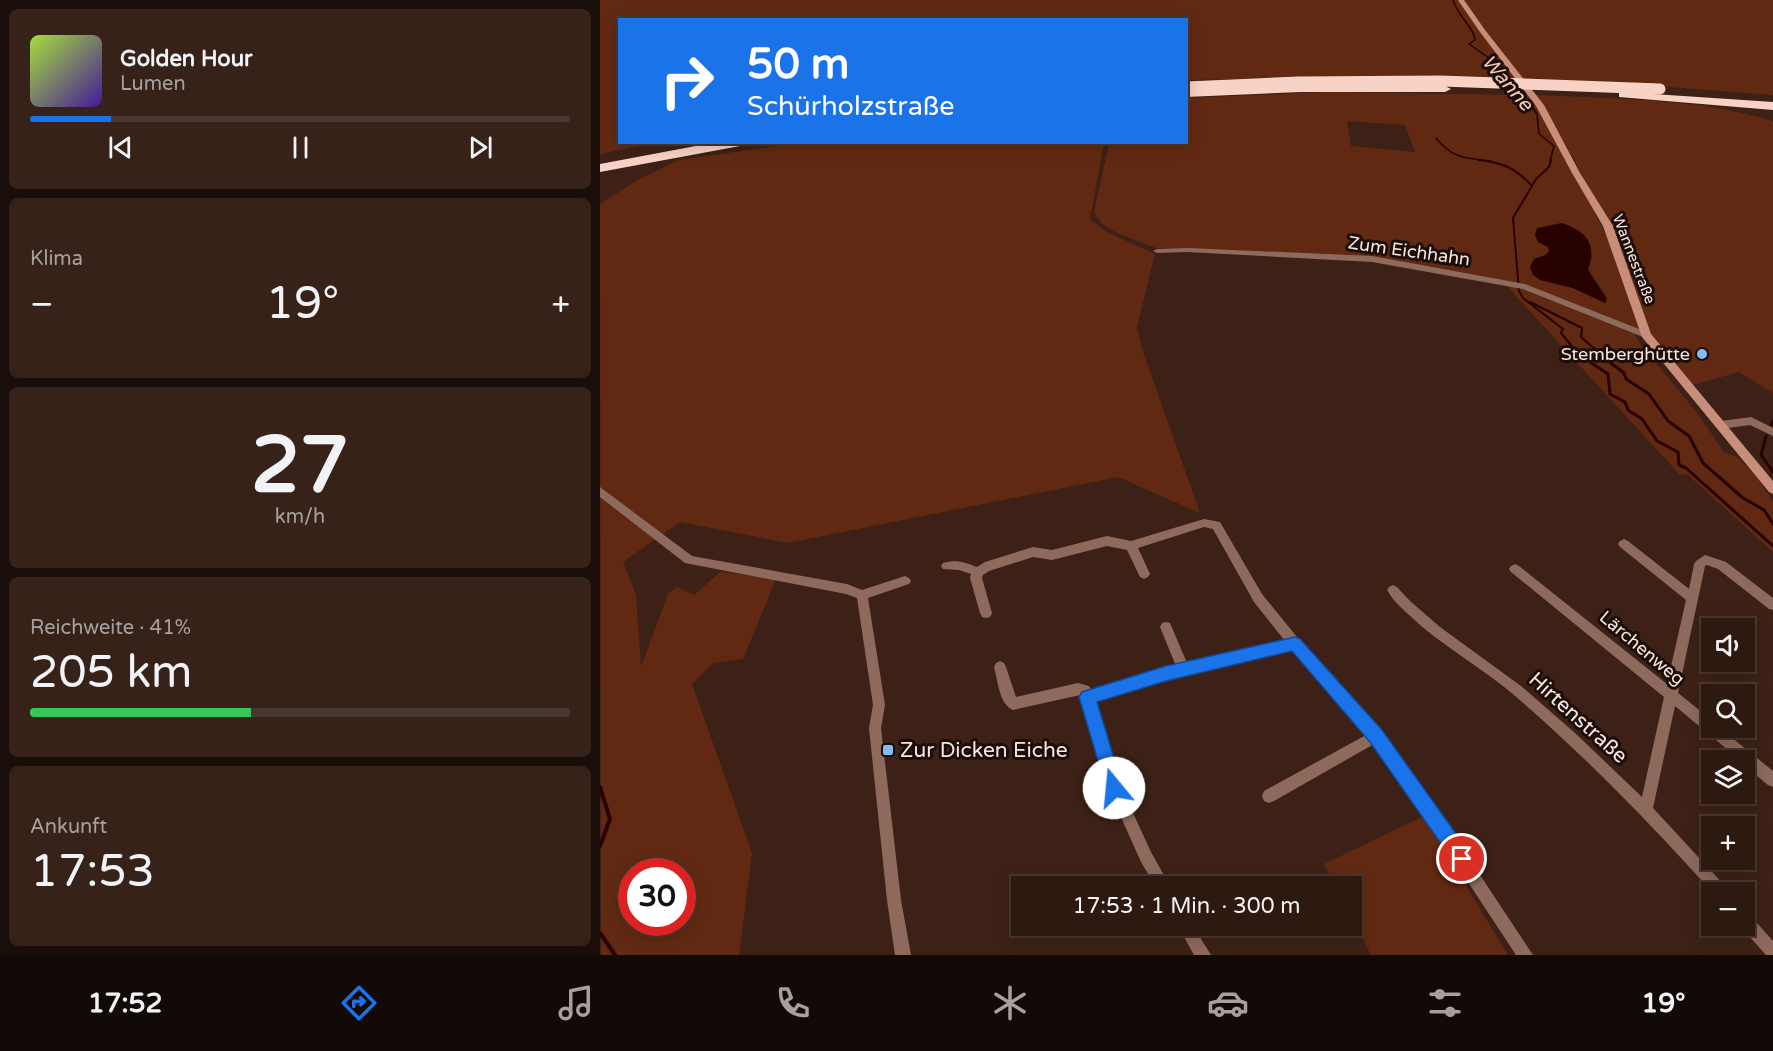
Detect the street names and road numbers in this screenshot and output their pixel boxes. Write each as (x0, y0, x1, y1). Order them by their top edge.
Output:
street label: Wannestraße (1609, 212, 1659, 306)
street label: Zum Eichhahn (1346, 232, 1472, 270)
street label: Lärchenweg (1595, 606, 1689, 690)
street label: Hirtenstraße (1524, 667, 1633, 769)

